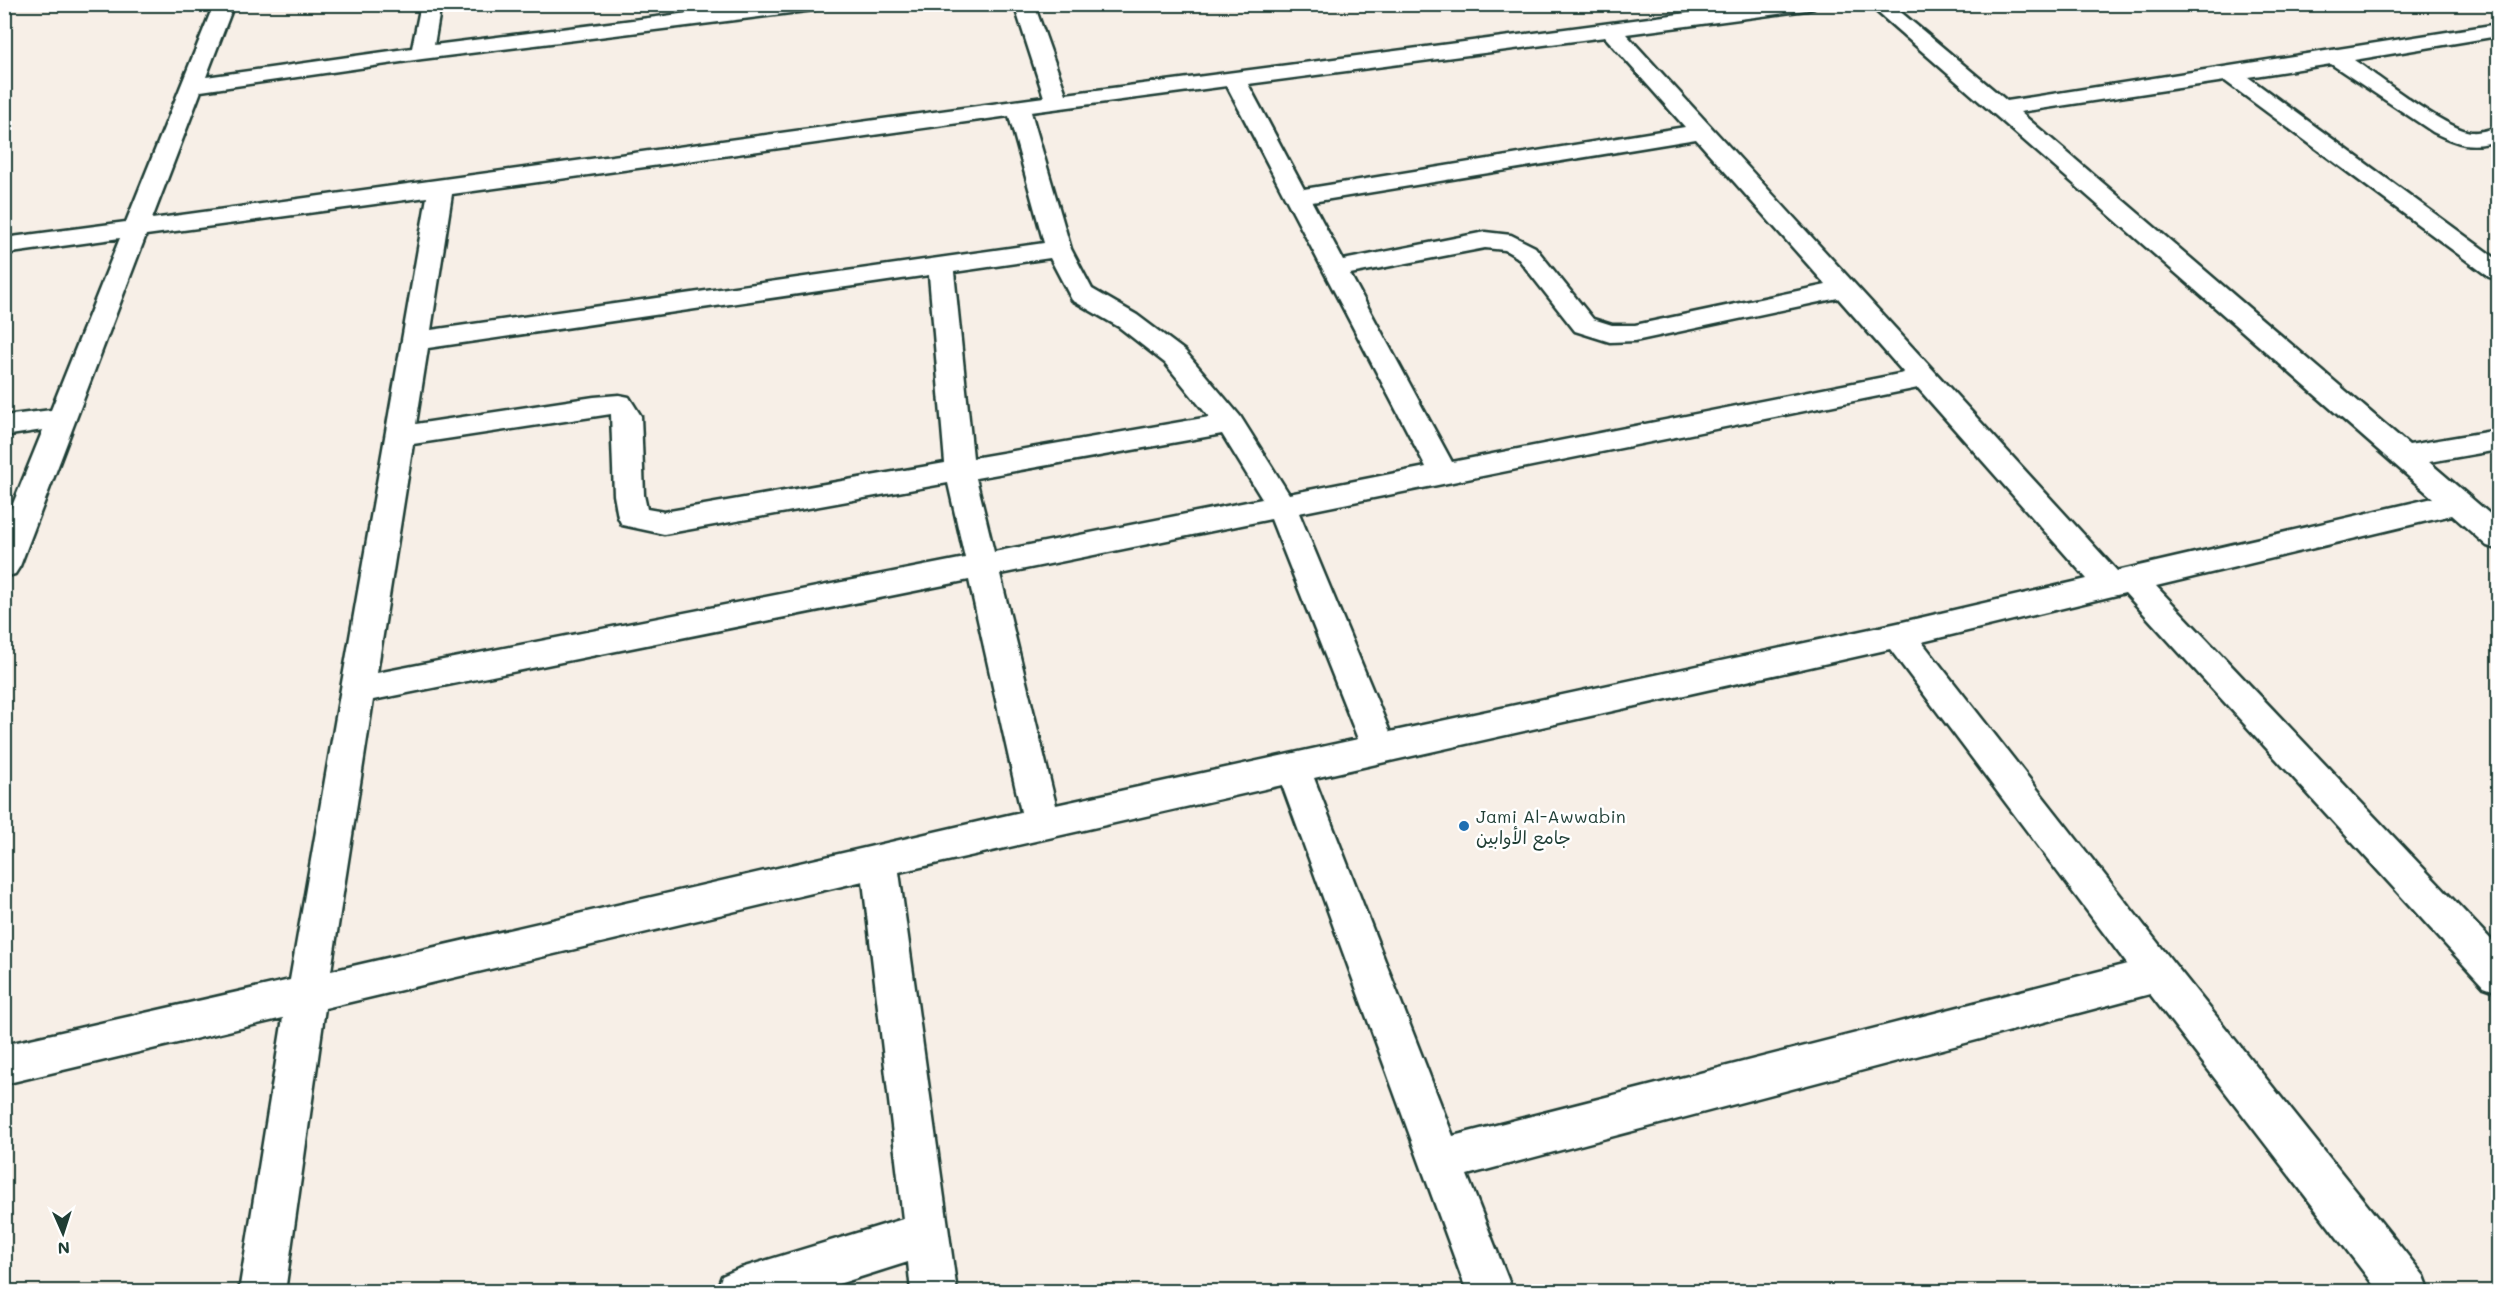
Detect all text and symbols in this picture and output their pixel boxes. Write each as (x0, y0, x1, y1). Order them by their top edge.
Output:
place label: Jami Al-Awwabin جامع الأوابين (1476, 804, 1626, 851)
marker: Jami Al-Awwabin جامع الأوابين (1457, 819, 1471, 833)
north arrow (33, 1203, 93, 1263)
text: N (57, 1238, 70, 1259)

